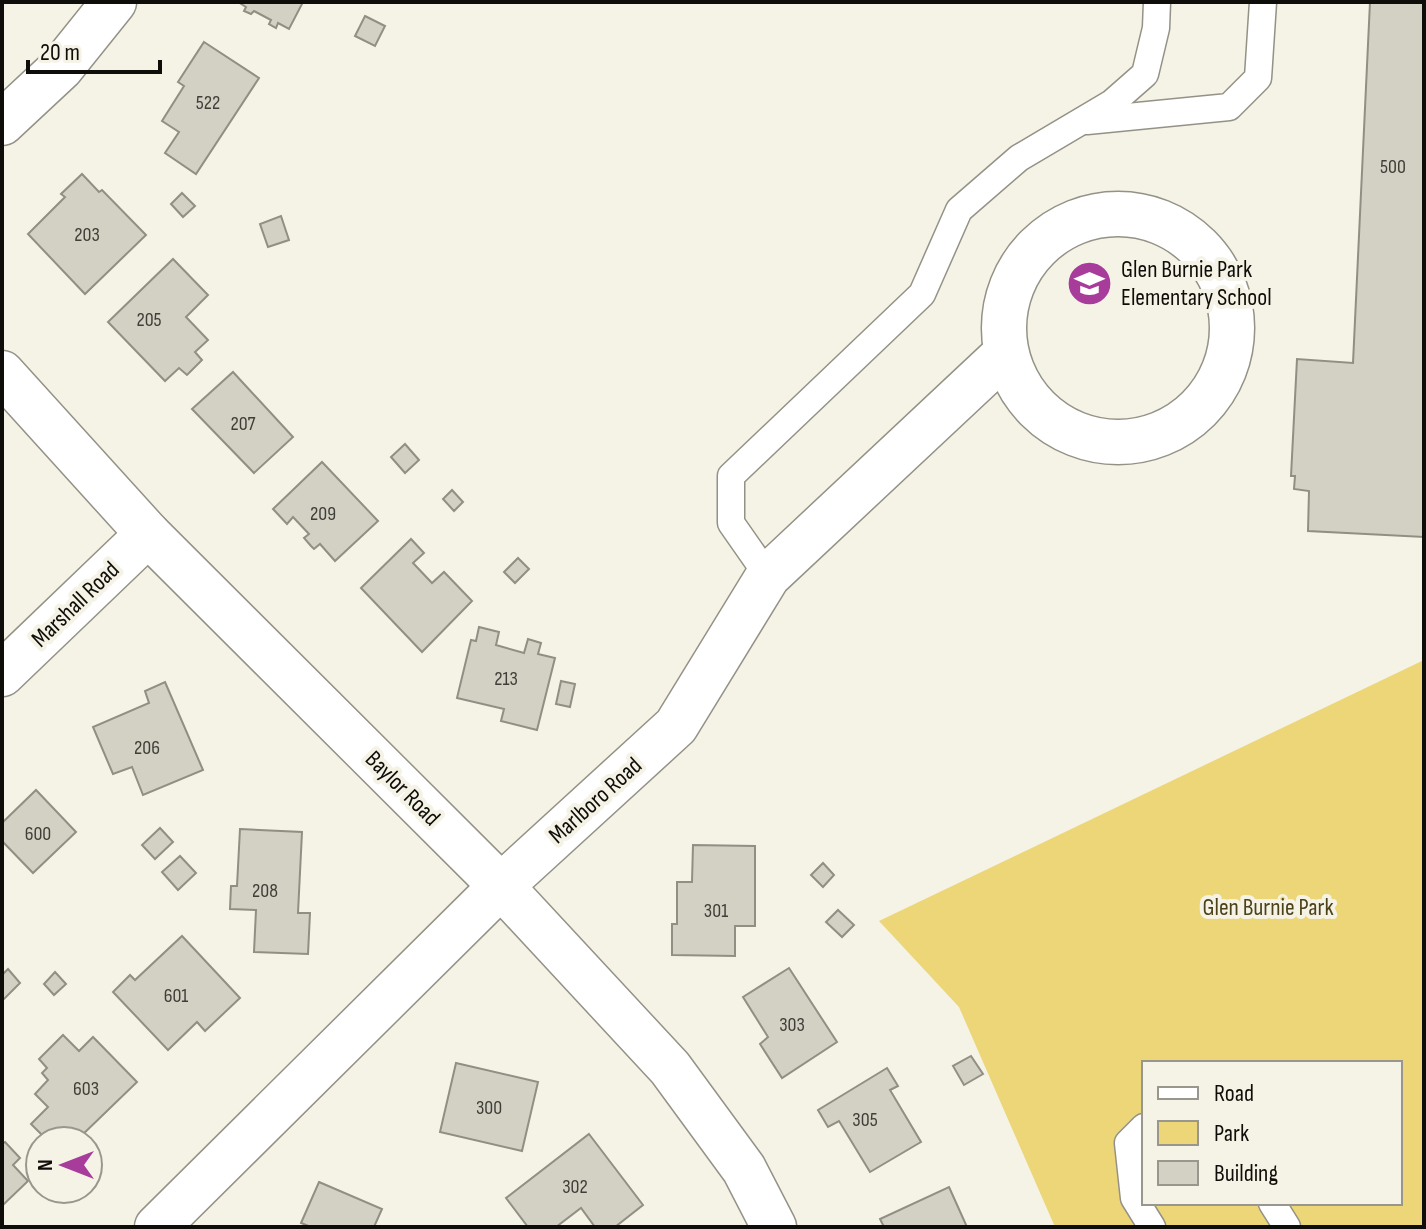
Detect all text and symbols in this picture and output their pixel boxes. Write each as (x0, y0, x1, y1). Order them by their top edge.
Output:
scale bar (28, 24, 160, 74)
text: 20 m (40, 38, 80, 67)
house number: 522 (196, 91, 220, 115)
house number: 500 (1380, 155, 1406, 179)
house number: 203 (74, 223, 100, 247)
place label: Glen Burnie Park Elementary School (1121, 255, 1272, 312)
school or university icon: Glen Burnie Park Elementary School (1066, 259, 1114, 307)
house number: 205 (136, 308, 162, 332)
house number: 207 (230, 412, 256, 436)
house number: 209 (310, 502, 336, 526)
street label: Marshall Road (25, 555, 125, 653)
house number: 213 (494, 667, 518, 691)
house number: 206 (134, 736, 160, 760)
street label: Baylor Road (359, 745, 446, 832)
street label: Marlboro Road (543, 751, 648, 850)
house number: 600 (25, 822, 51, 846)
house number: 208 (252, 879, 278, 903)
park label: Glen Burnie Park (1202, 893, 1334, 922)
house number: 301 (704, 899, 728, 923)
house number: 601 (164, 984, 188, 1008)
house number: 303 (779, 1013, 805, 1037)
legend (1142, 1061, 1402, 1205)
house number: 603 (73, 1077, 99, 1101)
text: Road (1214, 1079, 1254, 1108)
house number: 300 (476, 1096, 502, 1120)
house number: 305 (852, 1108, 878, 1132)
text: Park (1214, 1119, 1249, 1148)
north arrow (24, 1125, 104, 1205)
text: N (32, 1159, 59, 1171)
text: Building (1214, 1159, 1278, 1188)
house number: 302 (562, 1175, 588, 1199)

